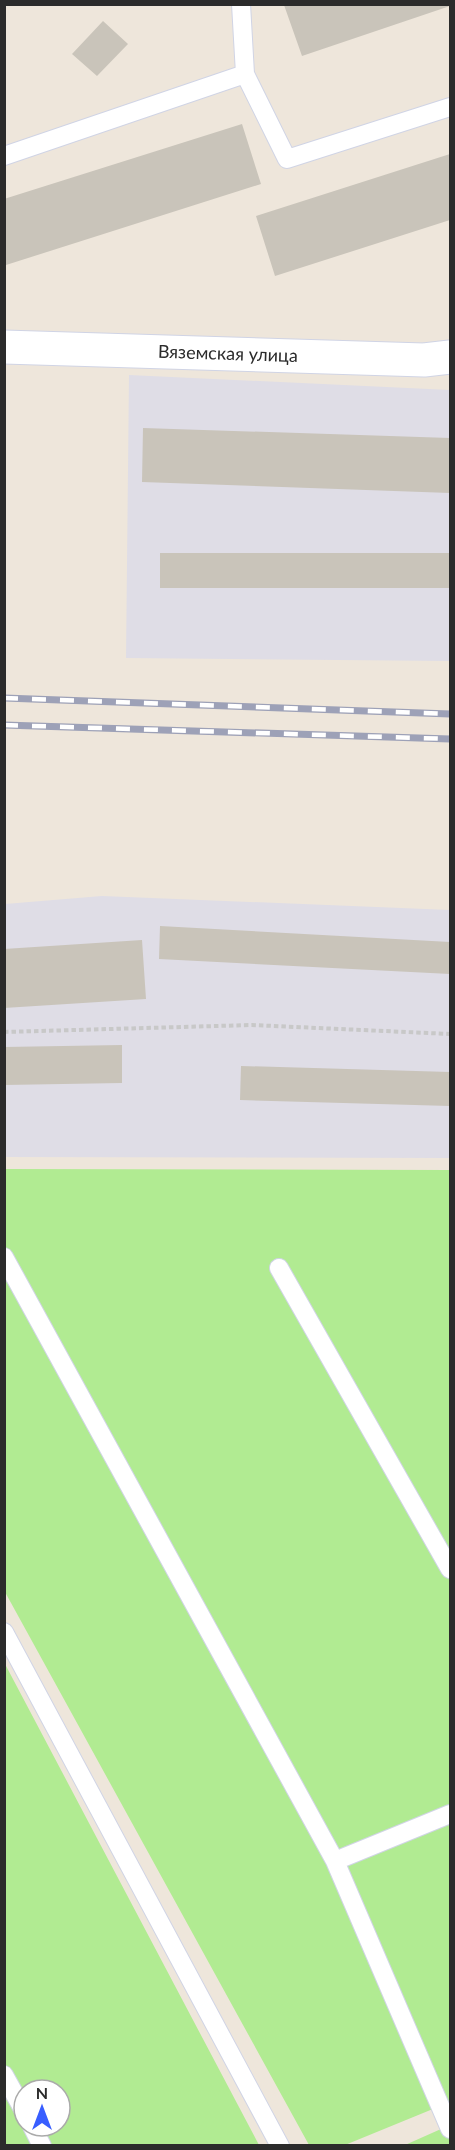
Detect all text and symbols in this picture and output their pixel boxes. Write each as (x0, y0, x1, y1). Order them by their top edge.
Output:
street label: Вяземская улица (158, 340, 298, 366)
north arrow (12, 2078, 72, 2138)
text: N (36, 2083, 48, 2102)

